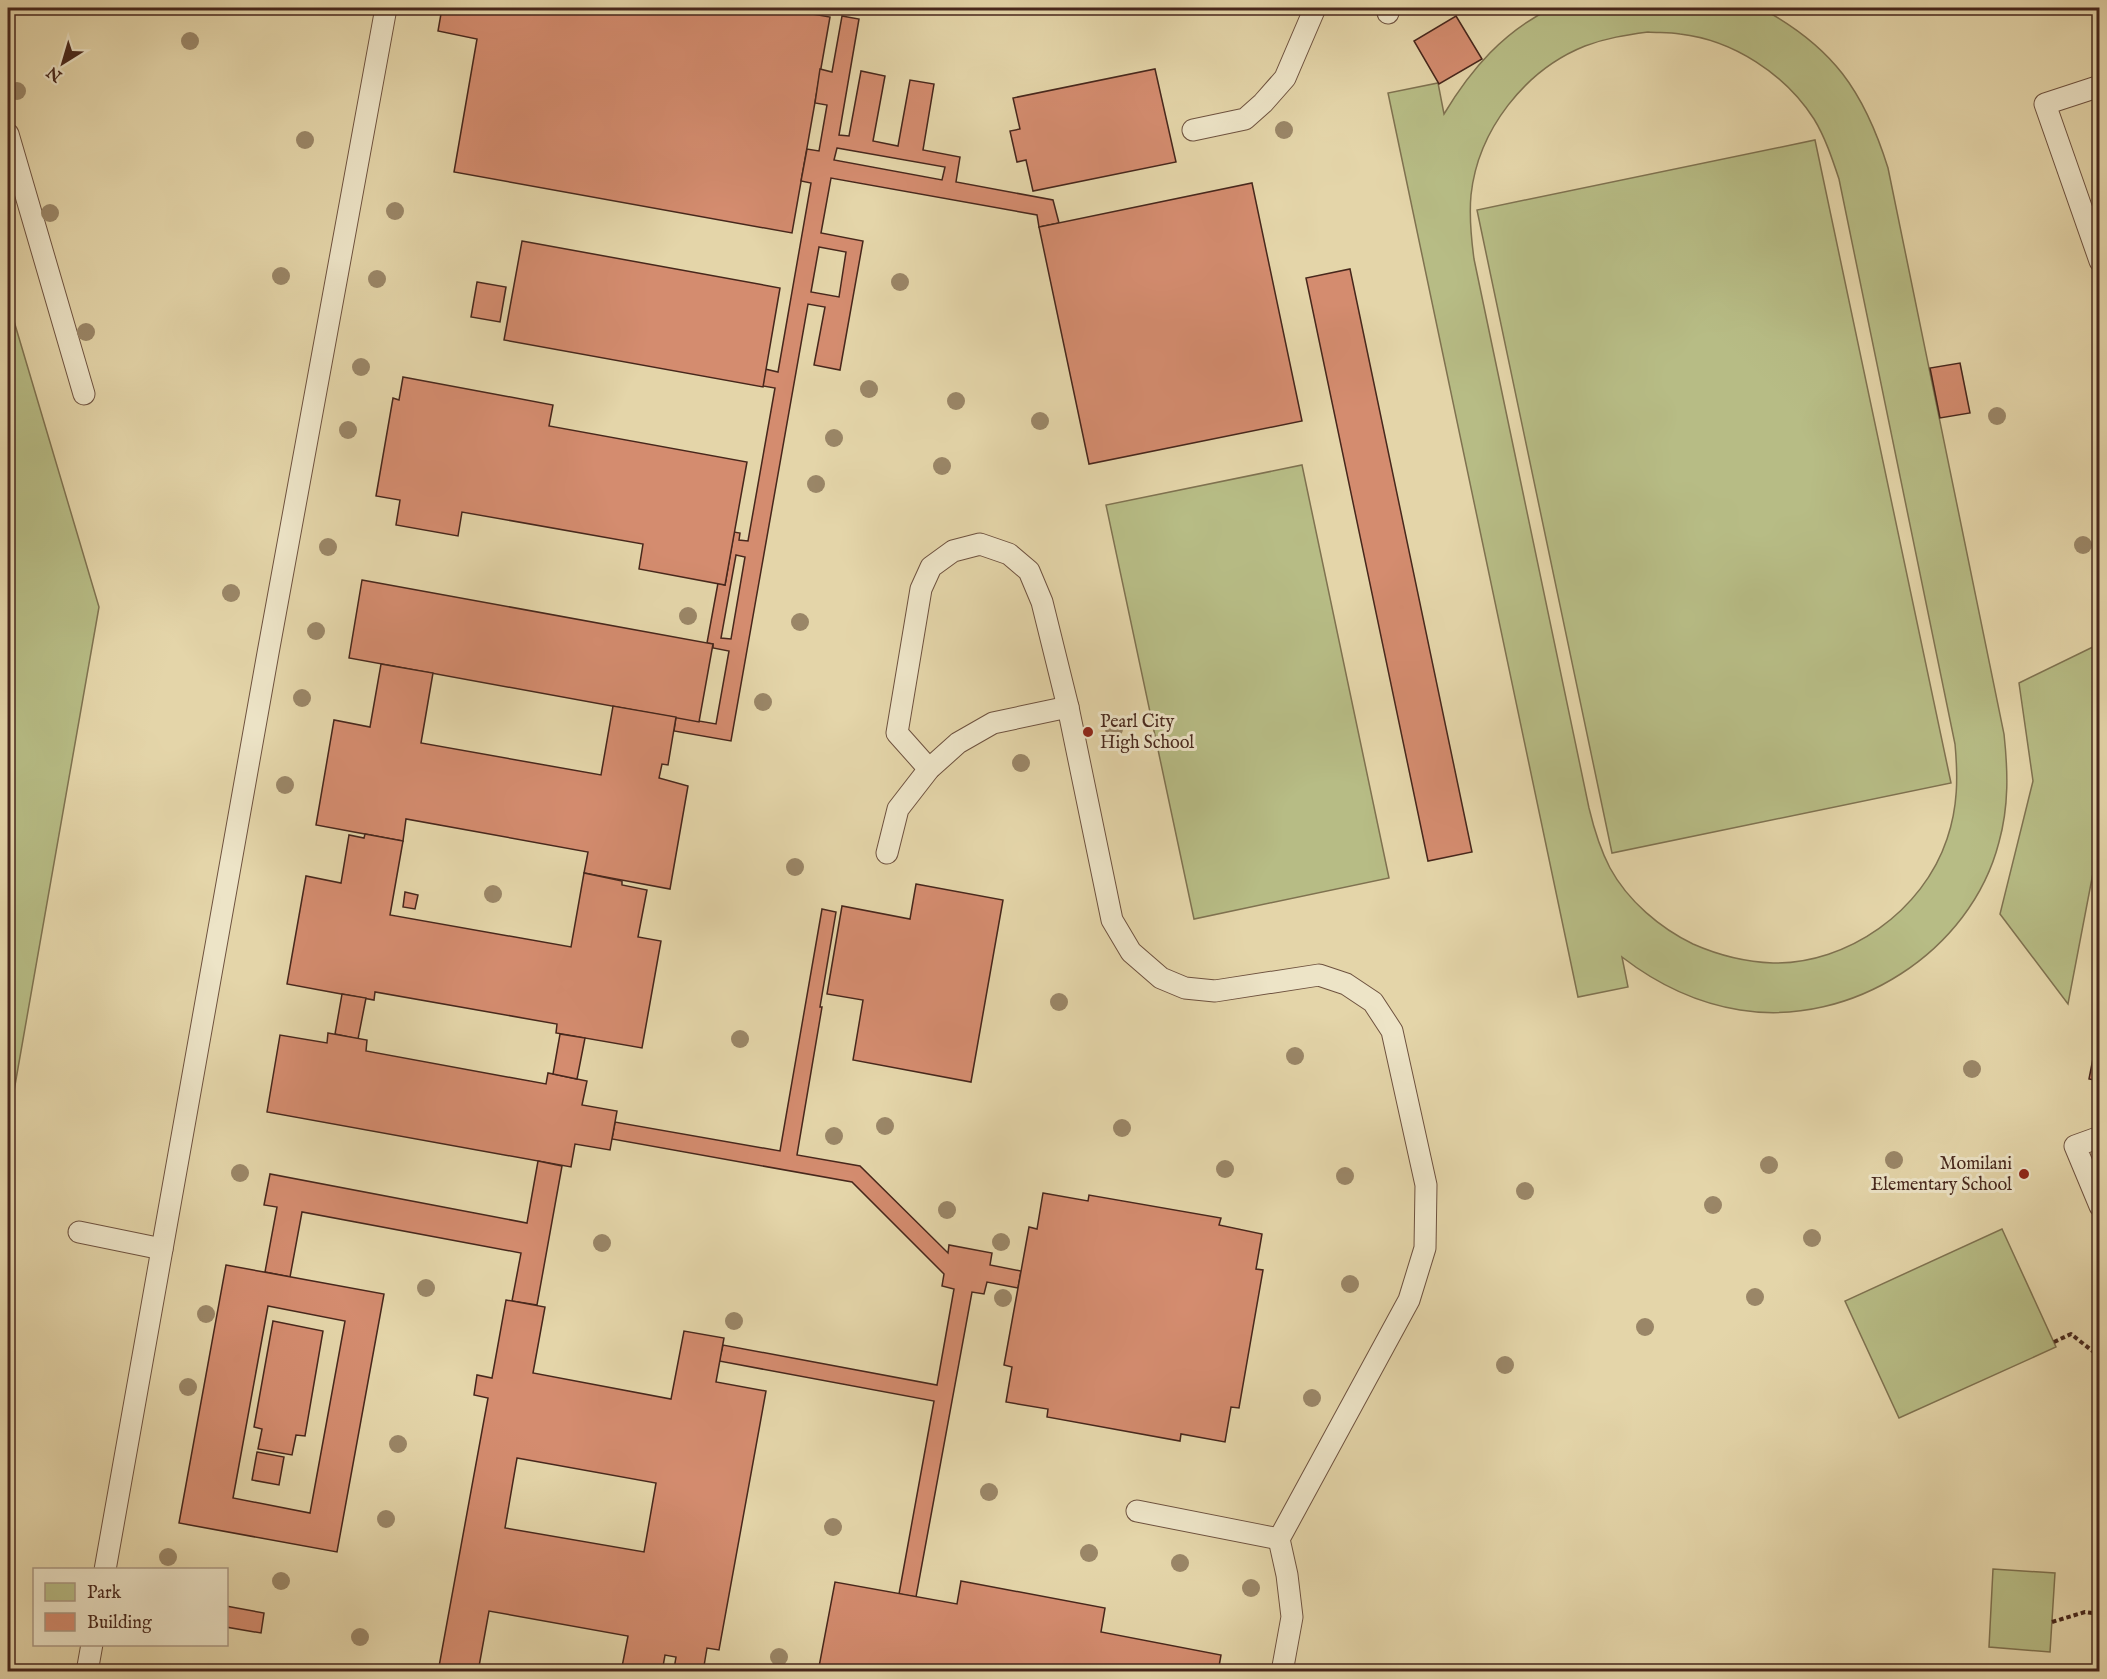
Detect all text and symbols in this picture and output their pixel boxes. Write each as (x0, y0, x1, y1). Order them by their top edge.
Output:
north arrow (33, 33, 93, 93)
text: N (44, 61, 68, 86)
place label: Pearl City High School (1100, 711, 1194, 755)
marker: Pearl City High School (1081, 725, 1095, 739)
place label: Momilani Elementary School (1871, 1153, 2012, 1197)
marker: Momilani Elementary School (2017, 1167, 2031, 1181)
legend (33, 1568, 228, 1646)
text: Park (87, 1582, 122, 1605)
text: Building (87, 1612, 152, 1635)

